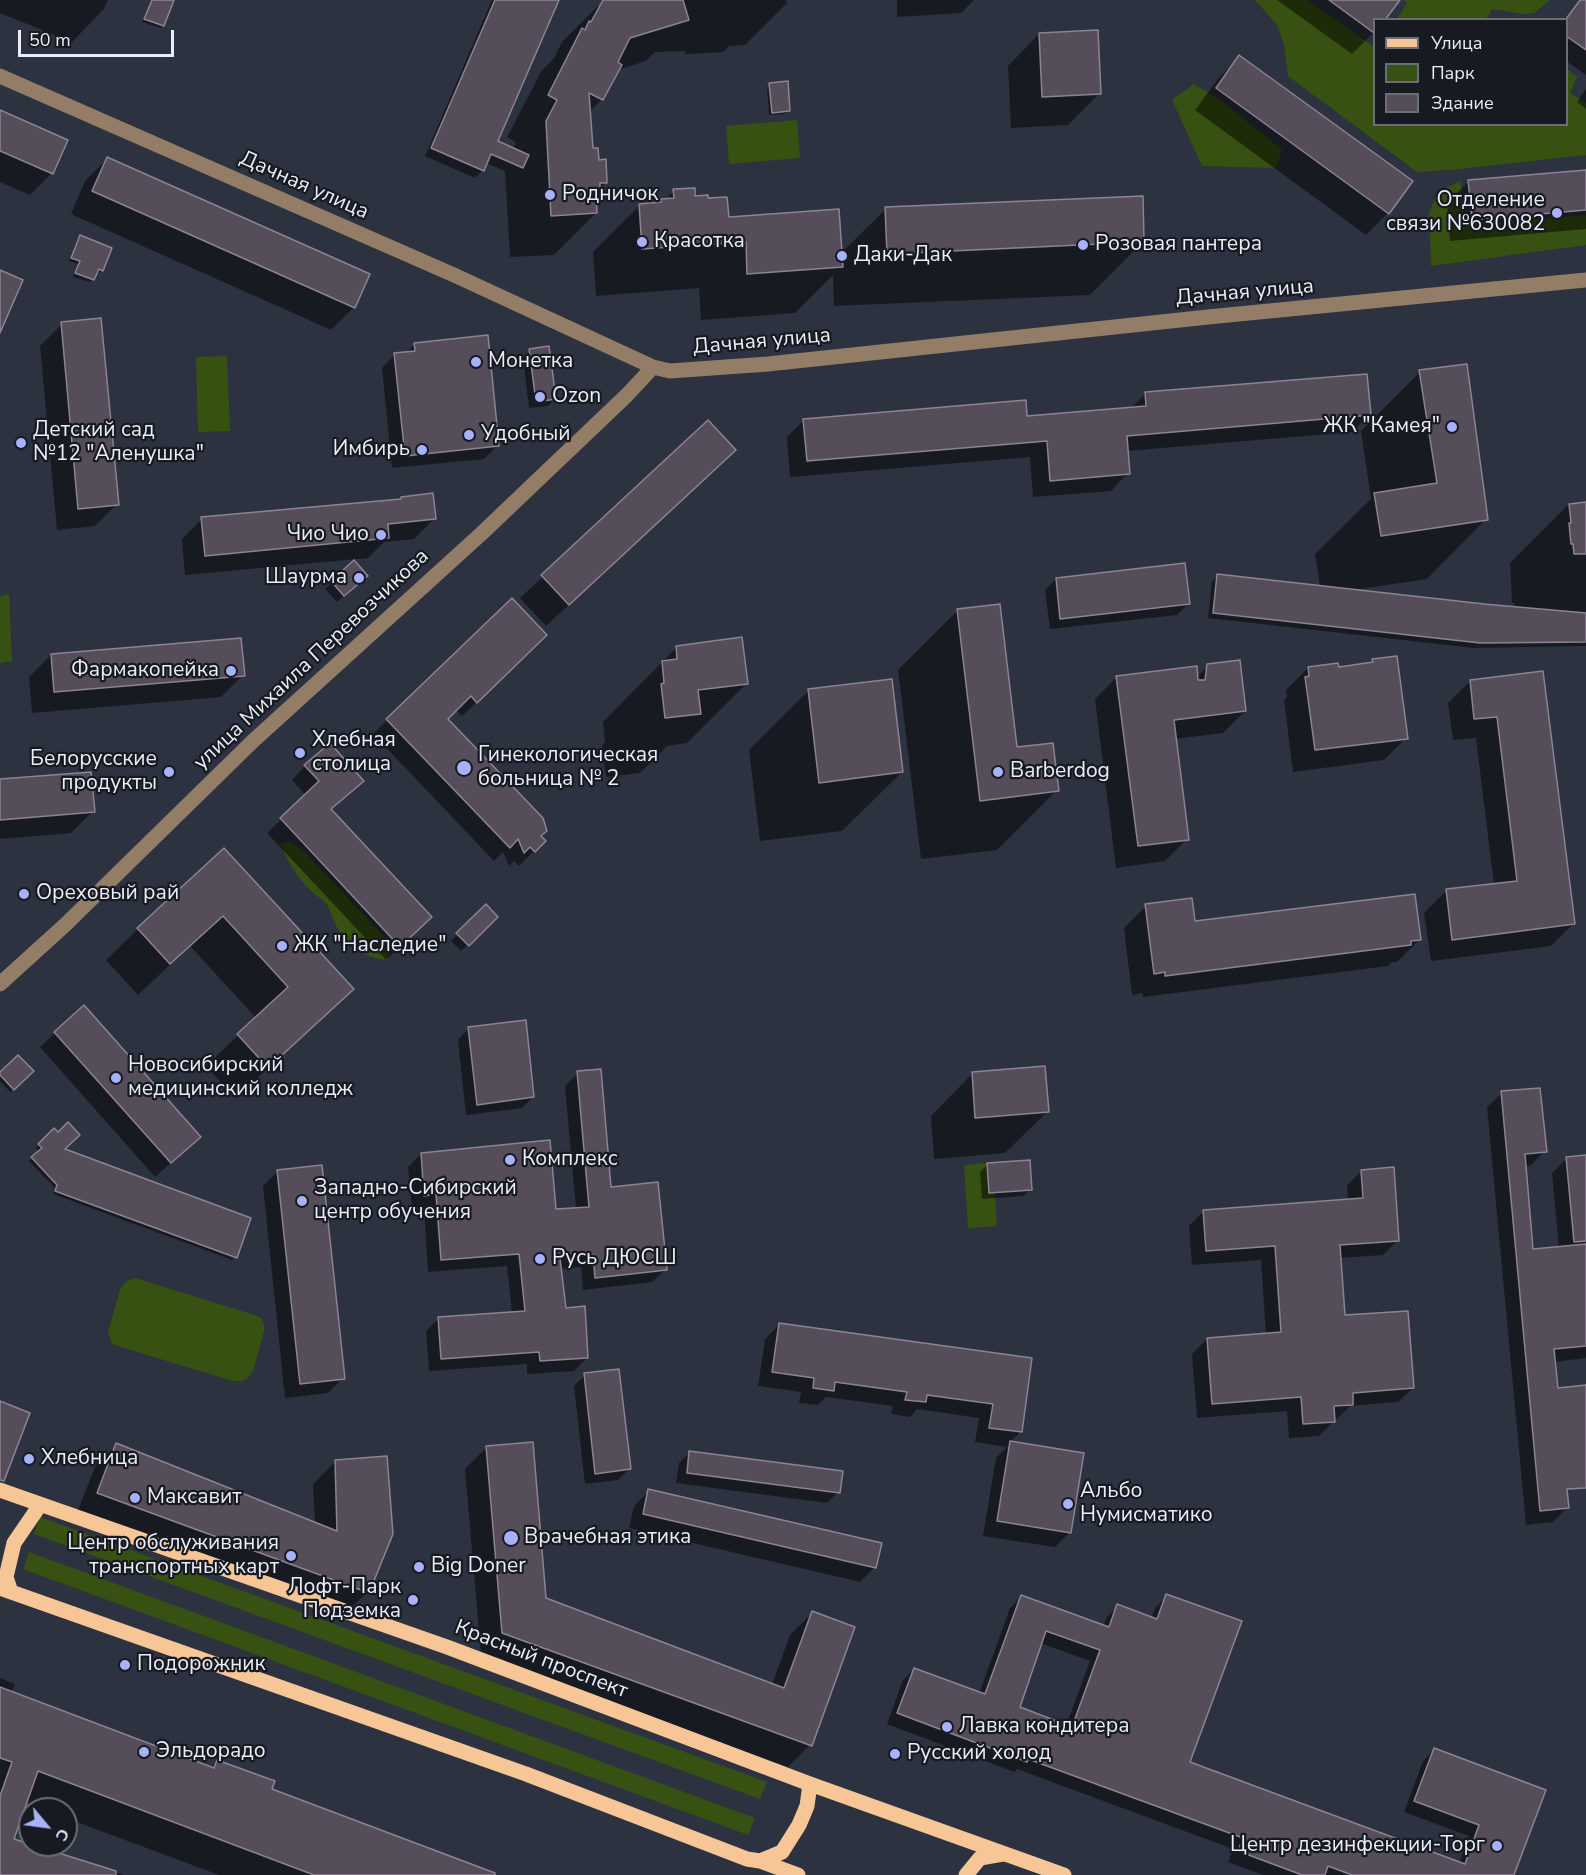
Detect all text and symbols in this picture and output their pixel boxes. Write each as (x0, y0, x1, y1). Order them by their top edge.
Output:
scale bar (21, 18, 177, 56)
legend (1373, 18, 1568, 126)
text: 50 m (29, 28, 71, 52)
text: Улица (1431, 31, 1482, 55)
text: Парк (1431, 61, 1474, 85)
text: Здание (1431, 91, 1494, 115)
street label: Дачная улица (236, 146, 372, 226)
place label: Родничок (562, 182, 658, 208)
marker: Родничок (543, 188, 557, 202)
place label: Отделение связи №630082 (1386, 188, 1545, 238)
marker: Отделение связи №630082 (1550, 206, 1564, 220)
place label: Красотка (654, 229, 745, 255)
place label: Розовая пантера (1095, 232, 1262, 258)
marker: Красотка (635, 235, 649, 249)
marker: Розовая пантера (1076, 238, 1090, 252)
place label: Даки-Дак (854, 243, 952, 269)
marker: Даки-Дак (835, 249, 849, 263)
street label: Дачная улица (1175, 274, 1315, 312)
street label: Дачная улица (692, 323, 832, 361)
place label: Монетка (488, 349, 573, 375)
marker: Монетка (469, 355, 483, 369)
place label: Ozon (552, 384, 601, 410)
marker: Ozon (533, 390, 547, 404)
place label: ЖК "Камея" (1323, 414, 1440, 440)
place label: Детский сад №12 "Аленушка" (33, 418, 204, 468)
marker: ЖК "Камея" (1445, 420, 1459, 434)
place label: Удобный (481, 422, 571, 448)
marker: Удобный (462, 428, 476, 442)
marker: Детский сад №12 "Аленушка" (14, 436, 28, 450)
place label: Имбирь (333, 437, 410, 463)
marker: Имбирь (415, 443, 429, 457)
place label: Чио Чио (287, 522, 369, 548)
marker: Чио Чио (374, 528, 388, 542)
street label: улица Михаила Перевозчикова (189, 544, 435, 776)
place label: Шаурма (265, 565, 347, 591)
marker: Шаурма (352, 571, 366, 585)
place label: Фармакопейка (71, 658, 219, 684)
marker: Фармакопейка (224, 664, 238, 678)
place label: Хлебная столица (312, 728, 396, 778)
place label: Гинекологическая больница № 2 (478, 743, 658, 793)
marker: Хлебная столица (293, 746, 307, 760)
place label: Белорусские продукты (30, 747, 157, 797)
marker: Гинекологическая больница № 2 (455, 759, 473, 777)
place label: Barberdog (1010, 759, 1110, 785)
marker: Белорусские продукты (162, 765, 176, 779)
marker: Barberdog (991, 765, 1005, 779)
place label: Ореховый рай (36, 881, 179, 907)
marker: Ореховый рай (17, 887, 31, 901)
place label: ЖК "Наследие" (294, 933, 446, 959)
marker: ЖК "Наследие" (275, 939, 289, 953)
place label: Новосибирский медицинский колледж (128, 1053, 353, 1103)
marker: Новосибирский медицинский колледж (109, 1071, 123, 1085)
place label: Комплекс (522, 1147, 618, 1173)
marker: Комплекс (503, 1153, 517, 1167)
place label: Западно-Сибирский центр обучения (314, 1176, 517, 1226)
marker: Западно-Сибирский центр обучения (295, 1194, 309, 1208)
place label: Русь ДЮСШ (552, 1246, 677, 1272)
marker: Русь ДЮСШ (533, 1252, 547, 1266)
place label: Хлебница (41, 1446, 138, 1472)
marker: Хлебница (22, 1452, 36, 1466)
place label: Альбо Нумисматико (1080, 1479, 1213, 1529)
place label: Максавит (147, 1485, 242, 1511)
marker: Максавит (128, 1491, 142, 1505)
marker: Альбо Нумисматико (1061, 1497, 1075, 1511)
place label: Врачебная этика (524, 1525, 691, 1551)
marker: Врачебная этика (502, 1529, 520, 1547)
place label: Центр обслуживания транспортных карт (67, 1531, 279, 1581)
marker: Центр обслуживания транспортных карт (284, 1549, 298, 1563)
place label: Big Doner (431, 1554, 526, 1580)
marker: Big Doner (412, 1560, 426, 1574)
place label: Лофт-Парк Подземка (288, 1575, 401, 1625)
marker: Лофт-Парк Подземка (406, 1593, 420, 1607)
street label: Красный проспект (451, 1615, 631, 1705)
place label: Подорожник (137, 1652, 266, 1678)
marker: Подорожник (118, 1658, 132, 1672)
place label: Лавка кондитера (959, 1714, 1130, 1740)
marker: Лавка кондитера (940, 1720, 954, 1734)
place label: Эльдорадо (156, 1739, 266, 1765)
place label: Русский холод (907, 1741, 1051, 1767)
marker: Эльдорадо (137, 1745, 151, 1759)
marker: Русский холод (888, 1747, 902, 1761)
north arrow (18, 1797, 78, 1857)
text: С (50, 1825, 74, 1845)
place label: Центр дезинфекции-Торг (1230, 1833, 1485, 1859)
marker: Центр дезинфекции-Торг (1490, 1839, 1504, 1853)

